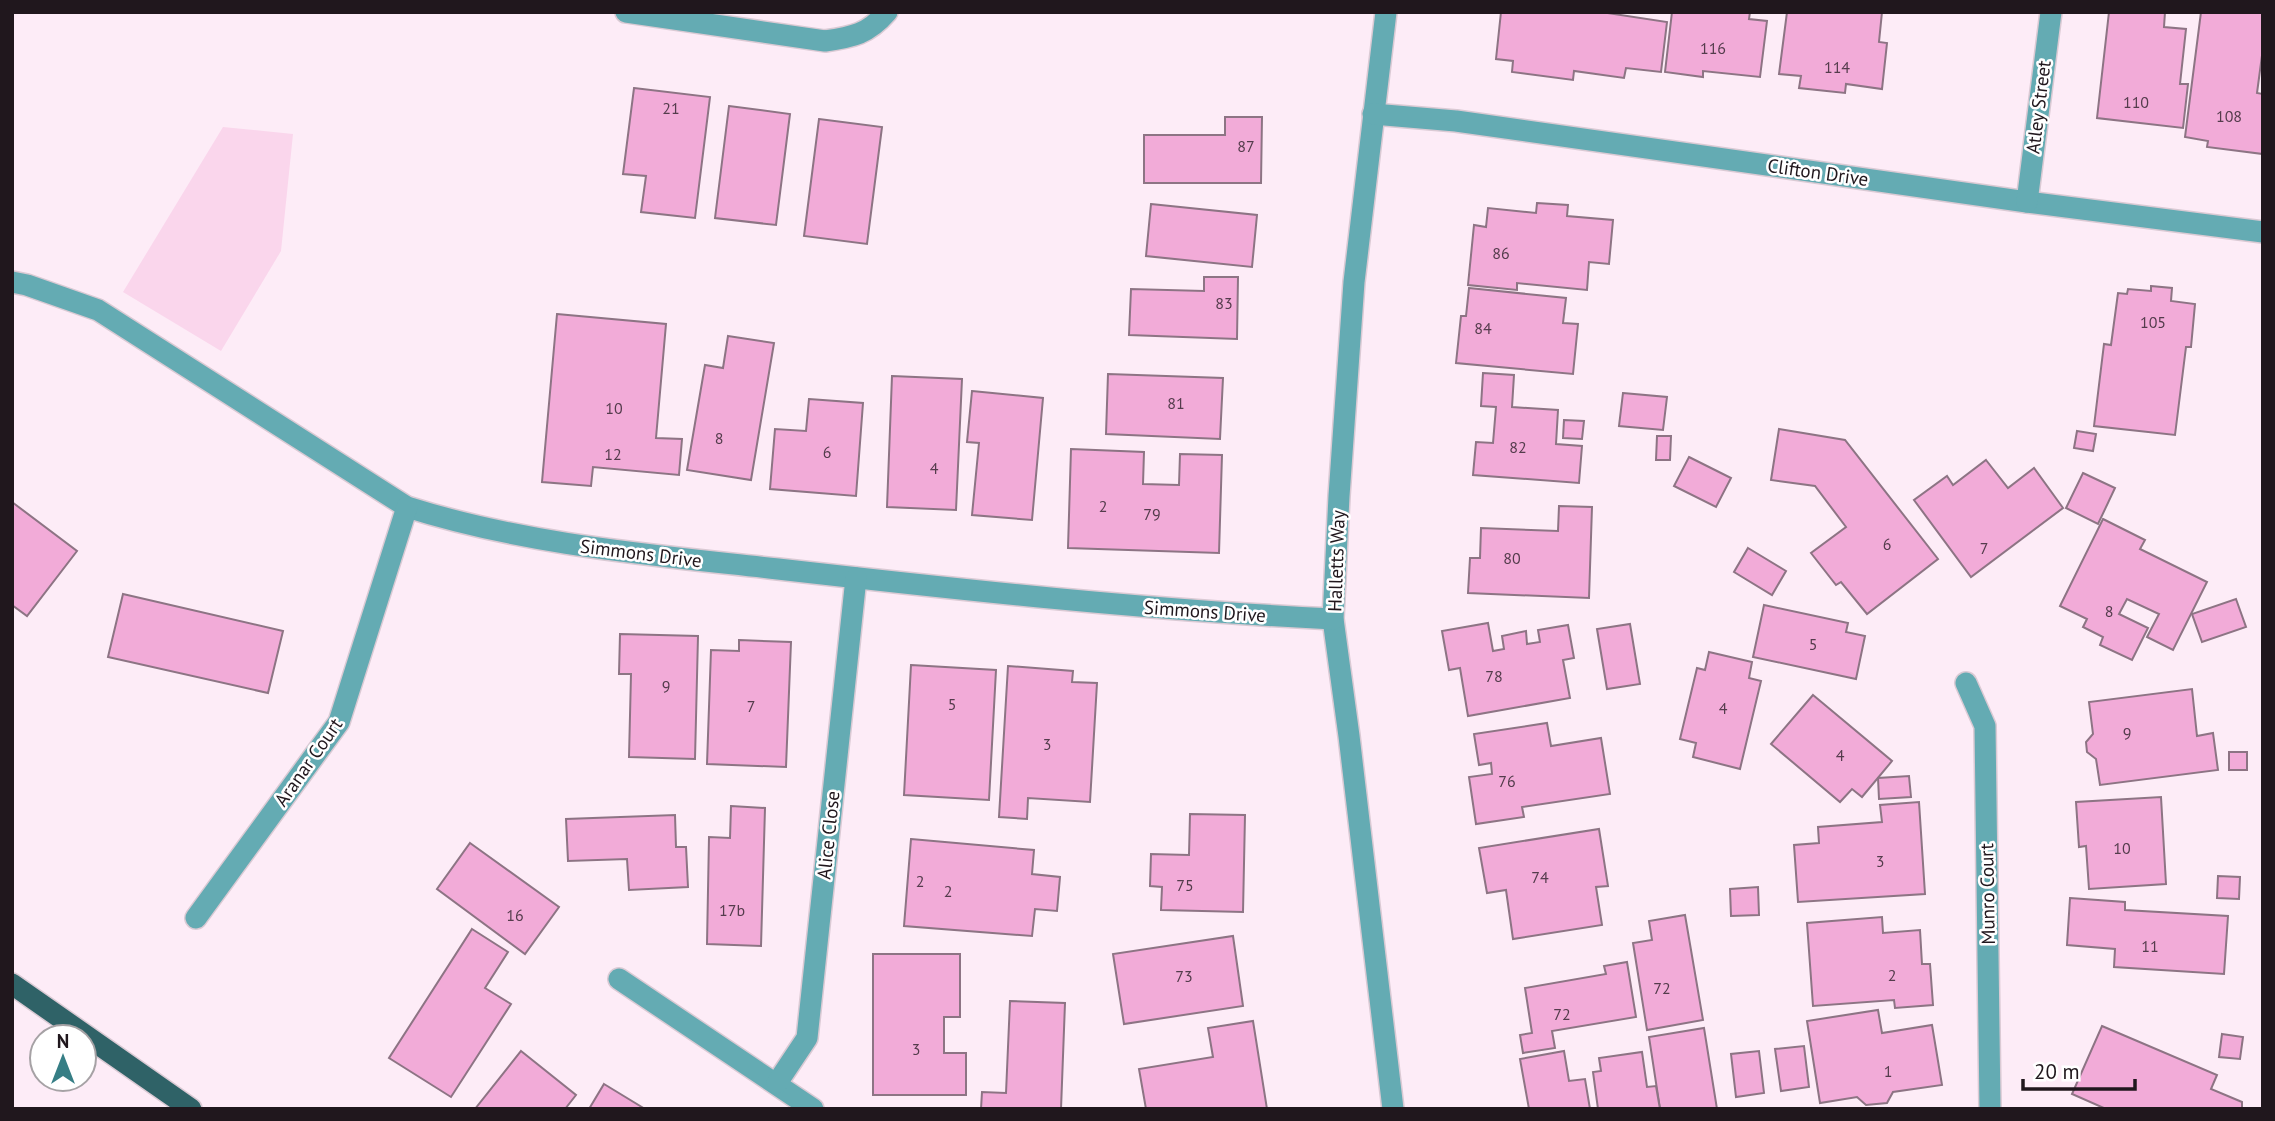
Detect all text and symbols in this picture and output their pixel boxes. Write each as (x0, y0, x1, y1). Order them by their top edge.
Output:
house number: 116 (1700, 38, 1726, 58)
house number: 114 (1824, 57, 1850, 77)
street label: Atley Street (2020, 58, 2056, 155)
house number: 110 (2123, 92, 2149, 112)
house number: 21 (662, 98, 680, 118)
house number: 108 (2216, 106, 2242, 126)
house number: 87 (1237, 136, 1255, 156)
street label: Clifton Drive (1766, 153, 1870, 191)
house number: 86 (1492, 243, 1510, 263)
house number: 83 (1215, 293, 1233, 313)
house number: 105 (2140, 312, 2166, 332)
house number: 84 (1474, 318, 1492, 338)
house number: 81 (1167, 393, 1185, 413)
house number: 10 (605, 398, 623, 418)
house number: 8 (715, 428, 723, 448)
house number: 82 (1509, 437, 1527, 457)
house number: 6 (823, 442, 831, 462)
house number: 12 (604, 444, 622, 464)
house number: 4 (930, 458, 939, 478)
house number: 2 (1099, 496, 1107, 516)
house number: 79 (1143, 504, 1161, 524)
street label: Halletts Way (1322, 510, 1350, 612)
street label: Simmons Drive (579, 534, 703, 572)
house number: 6 (1883, 534, 1891, 554)
house number: 7 (1980, 538, 1988, 558)
house number: 80 (1503, 548, 1521, 568)
street label: Simmons Drive (1143, 595, 1267, 627)
house number: 8 (2105, 601, 2113, 621)
house number: 5 (1809, 634, 1817, 654)
house number: 78 (1485, 666, 1503, 686)
house number: 9 (662, 676, 670, 696)
house number: 5 (948, 694, 956, 714)
house number: 7 (747, 696, 755, 716)
house number: 4 (1719, 698, 1728, 718)
street label: Aranar Court (269, 713, 348, 811)
house number: 9 (2123, 723, 2131, 743)
house number: 3 (1043, 734, 1051, 754)
house number: 4 (1836, 745, 1845, 765)
house number: 76 (1498, 771, 1516, 791)
street label: Alice Close (811, 790, 845, 880)
house number: 10 (2113, 838, 2131, 858)
street label: Munro Court (1974, 843, 2000, 945)
house number: 3 (1876, 851, 1884, 871)
house number: 74 (1531, 867, 1549, 887)
house number: 2 (916, 871, 924, 891)
house number: 75 (1176, 875, 1194, 895)
house number: 2 (944, 881, 952, 901)
house number: 17b (719, 900, 745, 920)
house number: 16 (506, 905, 524, 925)
house number: 11 (2141, 936, 2159, 956)
house number: 2 (1888, 965, 1896, 985)
house number: 73 (1175, 966, 1193, 986)
house number: 72 (1653, 978, 1671, 998)
house number: 72 (1553, 1004, 1571, 1024)
north arrow (28, 1023, 98, 1093)
text: N (57, 1029, 69, 1053)
house number: 3 (912, 1039, 920, 1059)
scale bar (2023, 1048, 2135, 1092)
text: 20 m (2034, 1058, 2080, 1085)
house number: 1 (1884, 1061, 1892, 1081)

